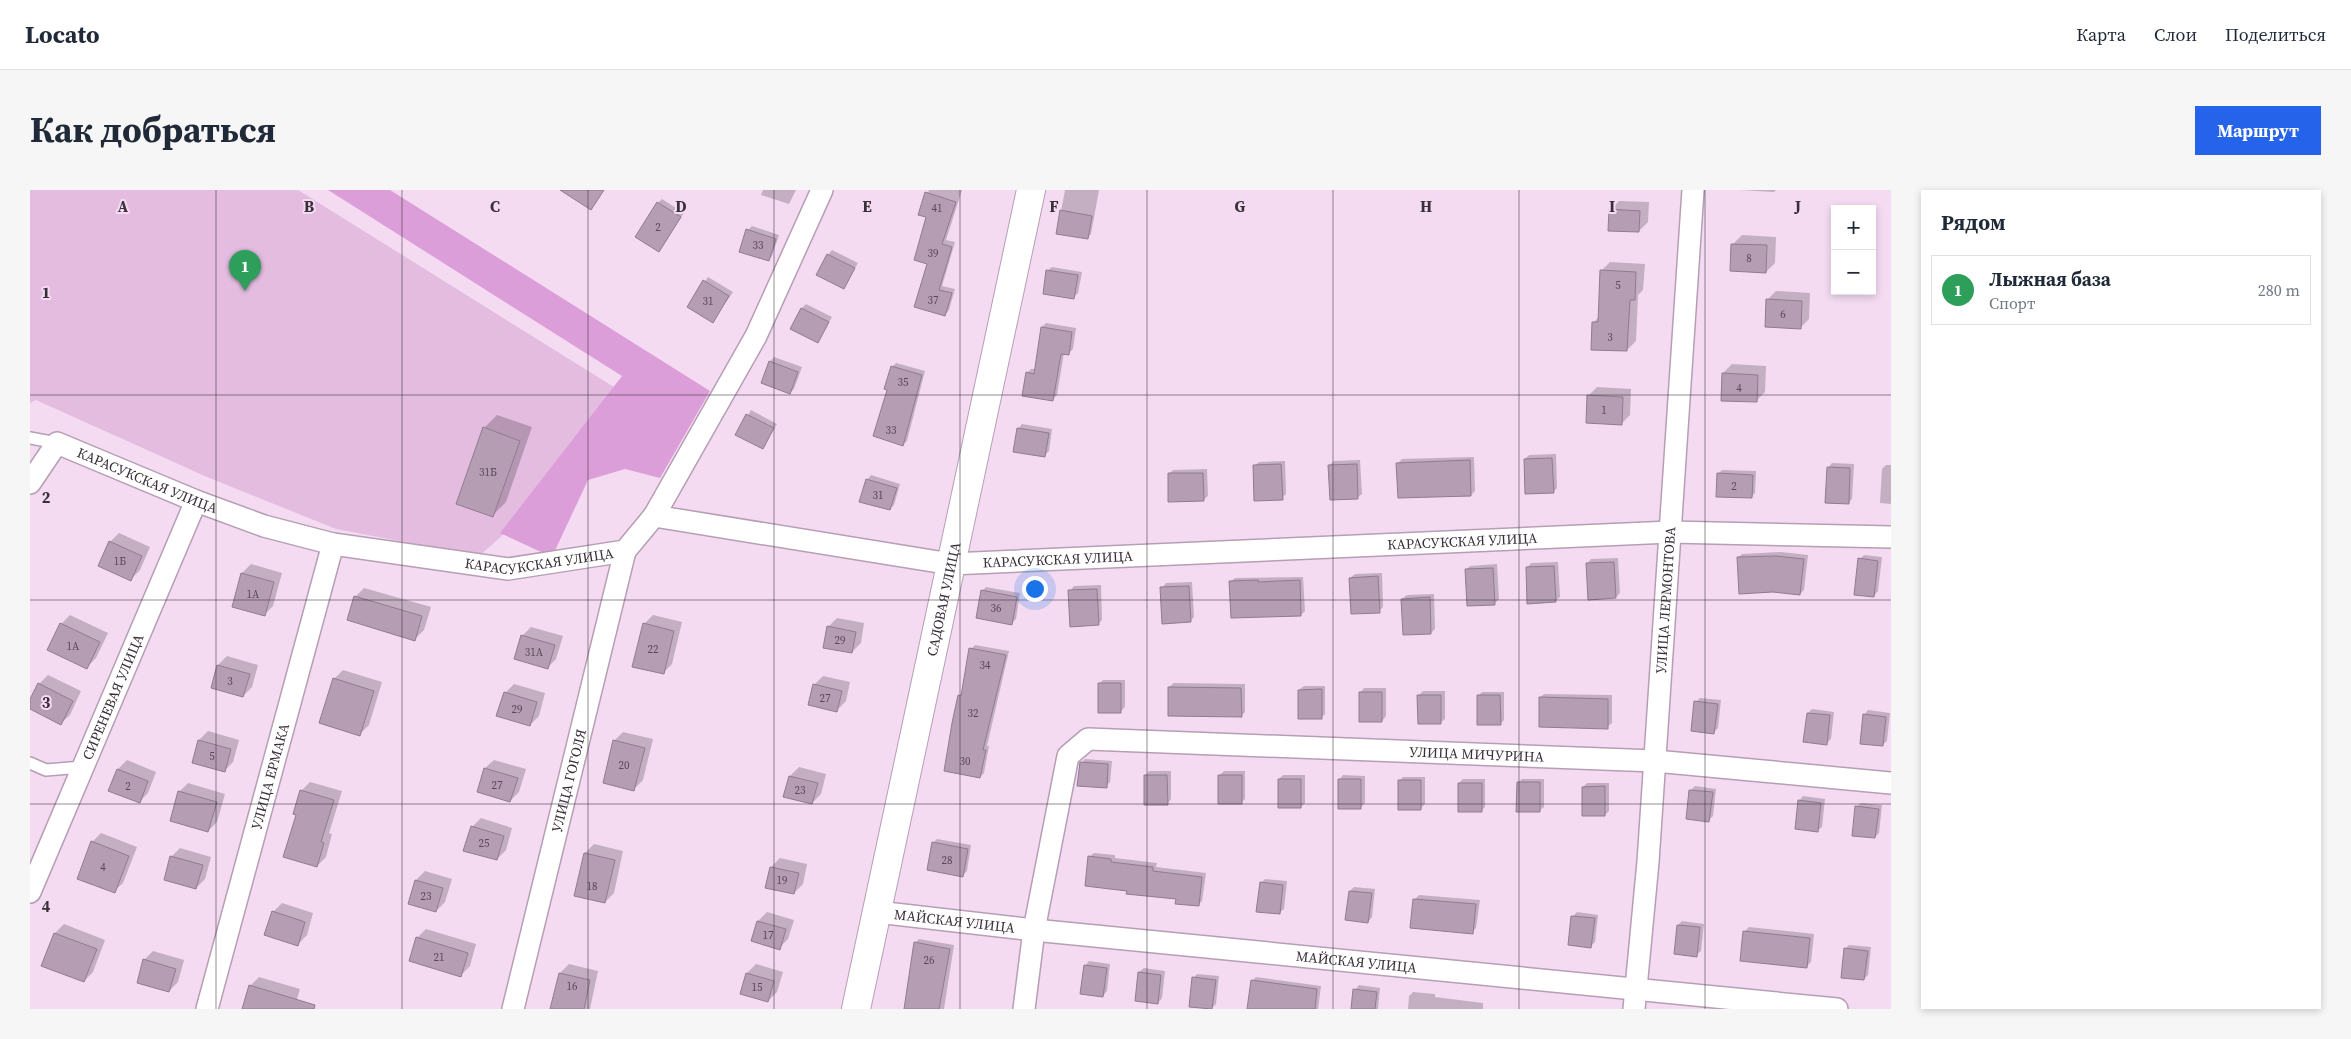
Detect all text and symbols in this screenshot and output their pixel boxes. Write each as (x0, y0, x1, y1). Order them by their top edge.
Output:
text: Locato (25, 18, 100, 51)
text: Карта (2076, 22, 2126, 47)
text: Слои (2154, 22, 2197, 47)
text: Поделиться (2225, 22, 2326, 47)
text: Как добраться (30, 106, 276, 154)
button: Маршрут (2195, 106, 2321, 155)
text: A (118, 195, 129, 217)
text: B (304, 195, 315, 217)
text: C (490, 195, 500, 217)
text: D (675, 195, 687, 217)
text: E (862, 195, 872, 217)
text: F (1049, 195, 1059, 217)
text: G (1235, 195, 1246, 217)
text: H (1420, 195, 1432, 217)
text: I (1609, 195, 1615, 217)
text: J (1794, 195, 1801, 217)
house number: 41 (932, 201, 943, 216)
map controls (1831, 205, 1876, 295)
button: + (1831, 205, 1876, 250)
text: Рядом (1941, 208, 2006, 237)
house number: 2 (655, 220, 661, 235)
house number: 33 (753, 238, 764, 253)
house number: 39 (928, 246, 939, 261)
pin: 1 (229, 250, 261, 291)
button: − (1831, 250, 1876, 295)
house number: 8 (1746, 251, 1752, 266)
text: Лыжная база (1989, 266, 2111, 292)
house number: 5 (1615, 278, 1621, 293)
text: 1 (1954, 279, 1962, 301)
text: 280 m (2258, 279, 2300, 301)
text: 1 (42, 281, 50, 303)
text: Спорт (1989, 292, 2035, 314)
house number: 37 (928, 293, 939, 308)
house number: 31 (703, 294, 714, 309)
house number: 6 (1780, 307, 1786, 322)
house number: 3 (1607, 330, 1613, 345)
house number: 35 (898, 375, 909, 390)
house number: 4 (1736, 381, 1742, 396)
house number: 1 (1601, 403, 1607, 418)
house number: 33 (886, 423, 897, 438)
street label: КАРАСУКСКАЯ УЛИЦА (74, 442, 221, 518)
house number: 31Б (479, 465, 497, 480)
house number: 2 (1731, 479, 1737, 494)
text: 2 (42, 486, 51, 508)
house number: 31 (873, 488, 884, 503)
street label: УЛИЦА ЛЕРМОНТОВА (1651, 525, 1680, 674)
street label: КАРАСУКСКАЯ УЛИЦА (1387, 528, 1539, 555)
street label: САДОВАЯ УЛИЦА (922, 540, 966, 658)
street label: КАРАСУКСКАЯ УЛИЦА (464, 543, 616, 579)
street label: КАРАСУКСКАЯ УЛИЦА (982, 546, 1134, 573)
house number: 1Б (114, 554, 126, 569)
your location (1022, 576, 1048, 602)
house number: 1А (247, 587, 260, 602)
house number: 36 (991, 601, 1002, 616)
street label: СИРЕНЕВАЯ УЛИЦА (77, 630, 149, 763)
house number: 29 (835, 633, 846, 648)
house number: 1А (67, 639, 80, 654)
house number: 22 (648, 642, 659, 657)
house number: 31А (525, 645, 544, 660)
house number: 34 (980, 658, 991, 673)
house number: 3 (227, 674, 233, 689)
text: 3 (42, 691, 51, 713)
house number: 27 (820, 691, 831, 706)
house number: 29 (512, 702, 523, 717)
house number: 32 (968, 706, 979, 721)
street label: УЛИЦА ЕРМАКА (246, 720, 294, 832)
street label: УЛИЦА ГОГОЛЯ (547, 727, 591, 834)
street label: УЛИЦА МИЧУРИНА (1409, 741, 1545, 767)
house number: 5 (209, 749, 215, 764)
house number: 30 (960, 754, 971, 769)
house number: 20 (619, 758, 630, 773)
house number: 27 (492, 778, 503, 793)
house number: 2 (125, 779, 131, 794)
house number: 23 (795, 783, 806, 798)
house number: 25 (479, 836, 490, 851)
house number: 28 (942, 853, 953, 868)
house number: 4 (100, 860, 106, 875)
house number: 19 (777, 873, 788, 888)
house number: 18 (587, 879, 598, 894)
house number: 23 (421, 889, 432, 904)
text: 4 (42, 895, 51, 917)
street label: МАЙСКАЯ УЛИЦА (893, 904, 1017, 938)
house number: 17 (763, 928, 774, 943)
street label: МАЙСКАЯ УЛИЦА (1295, 946, 1418, 978)
house number: 21 (434, 950, 445, 965)
house number: 26 (924, 953, 935, 968)
house number: 16 (567, 979, 578, 994)
house number: 15 (752, 980, 763, 995)

